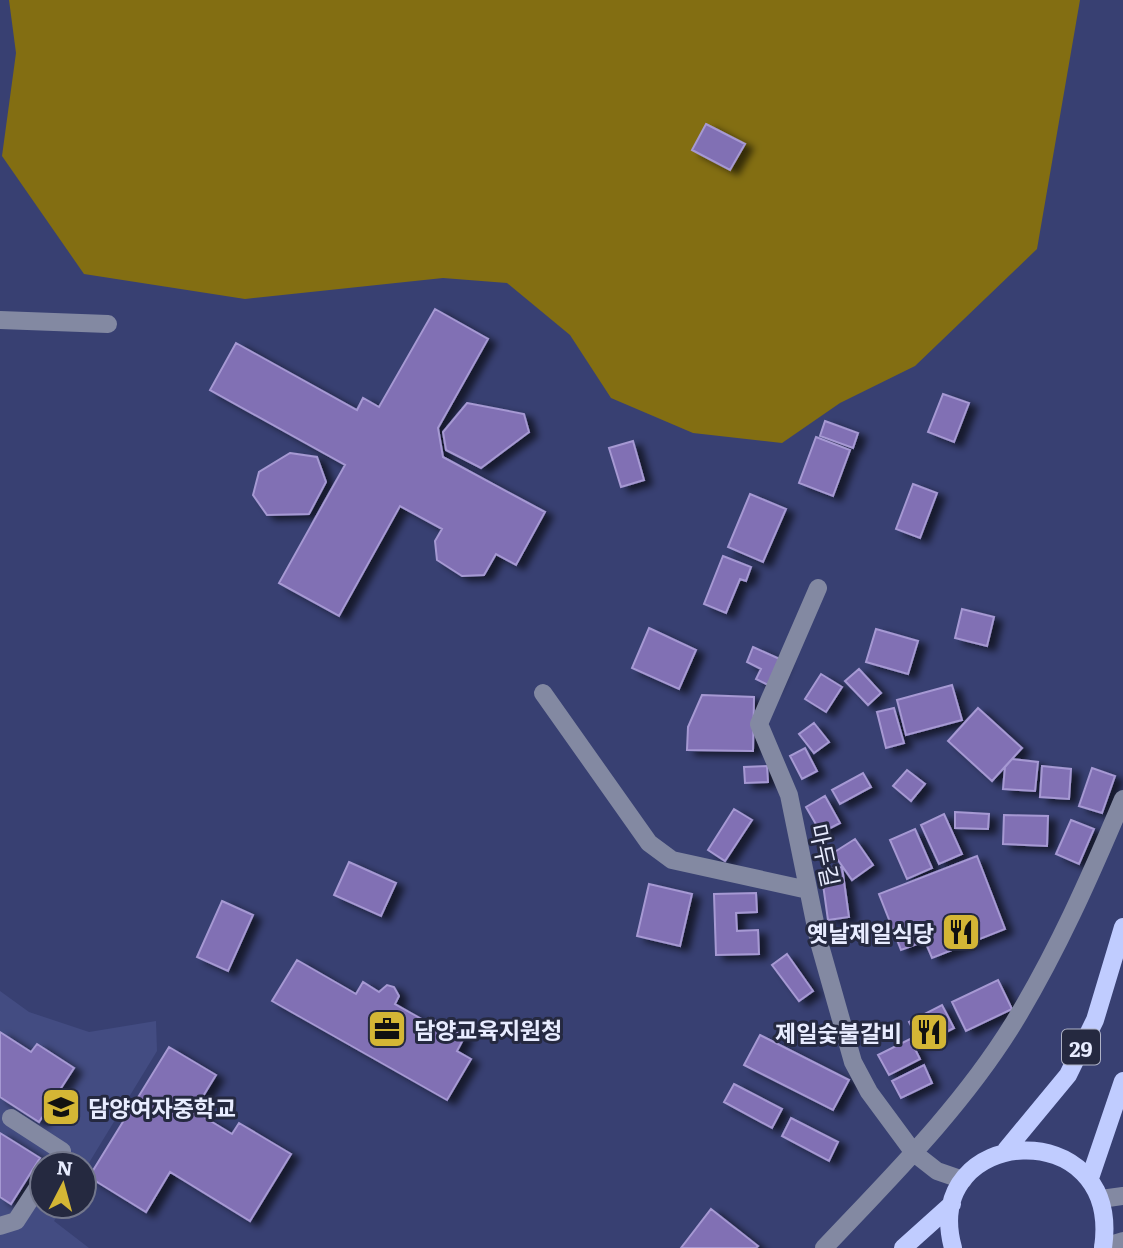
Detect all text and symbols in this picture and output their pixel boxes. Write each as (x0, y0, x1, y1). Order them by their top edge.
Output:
street label: 마두길 (803, 820, 849, 890)
restaurant icon: 옛날제일식당 (940, 911, 982, 953)
place label: 옛날제일식당 (807, 915, 934, 949)
office icon: 담양교육지원청 (366, 1008, 408, 1050)
restaurant icon: 제일숯불갈비 (908, 1011, 950, 1053)
place label: 담양교육지원청 (414, 1012, 562, 1046)
place label: 제일숯불갈비 (775, 1015, 902, 1049)
road number: 29 (1062, 1030, 1100, 1064)
school or university icon: 담양여자중학교 (40, 1086, 82, 1128)
place label: 담양여자중학교 (88, 1090, 236, 1124)
north arrow (28, 1150, 98, 1220)
text: N (55, 1152, 74, 1182)

